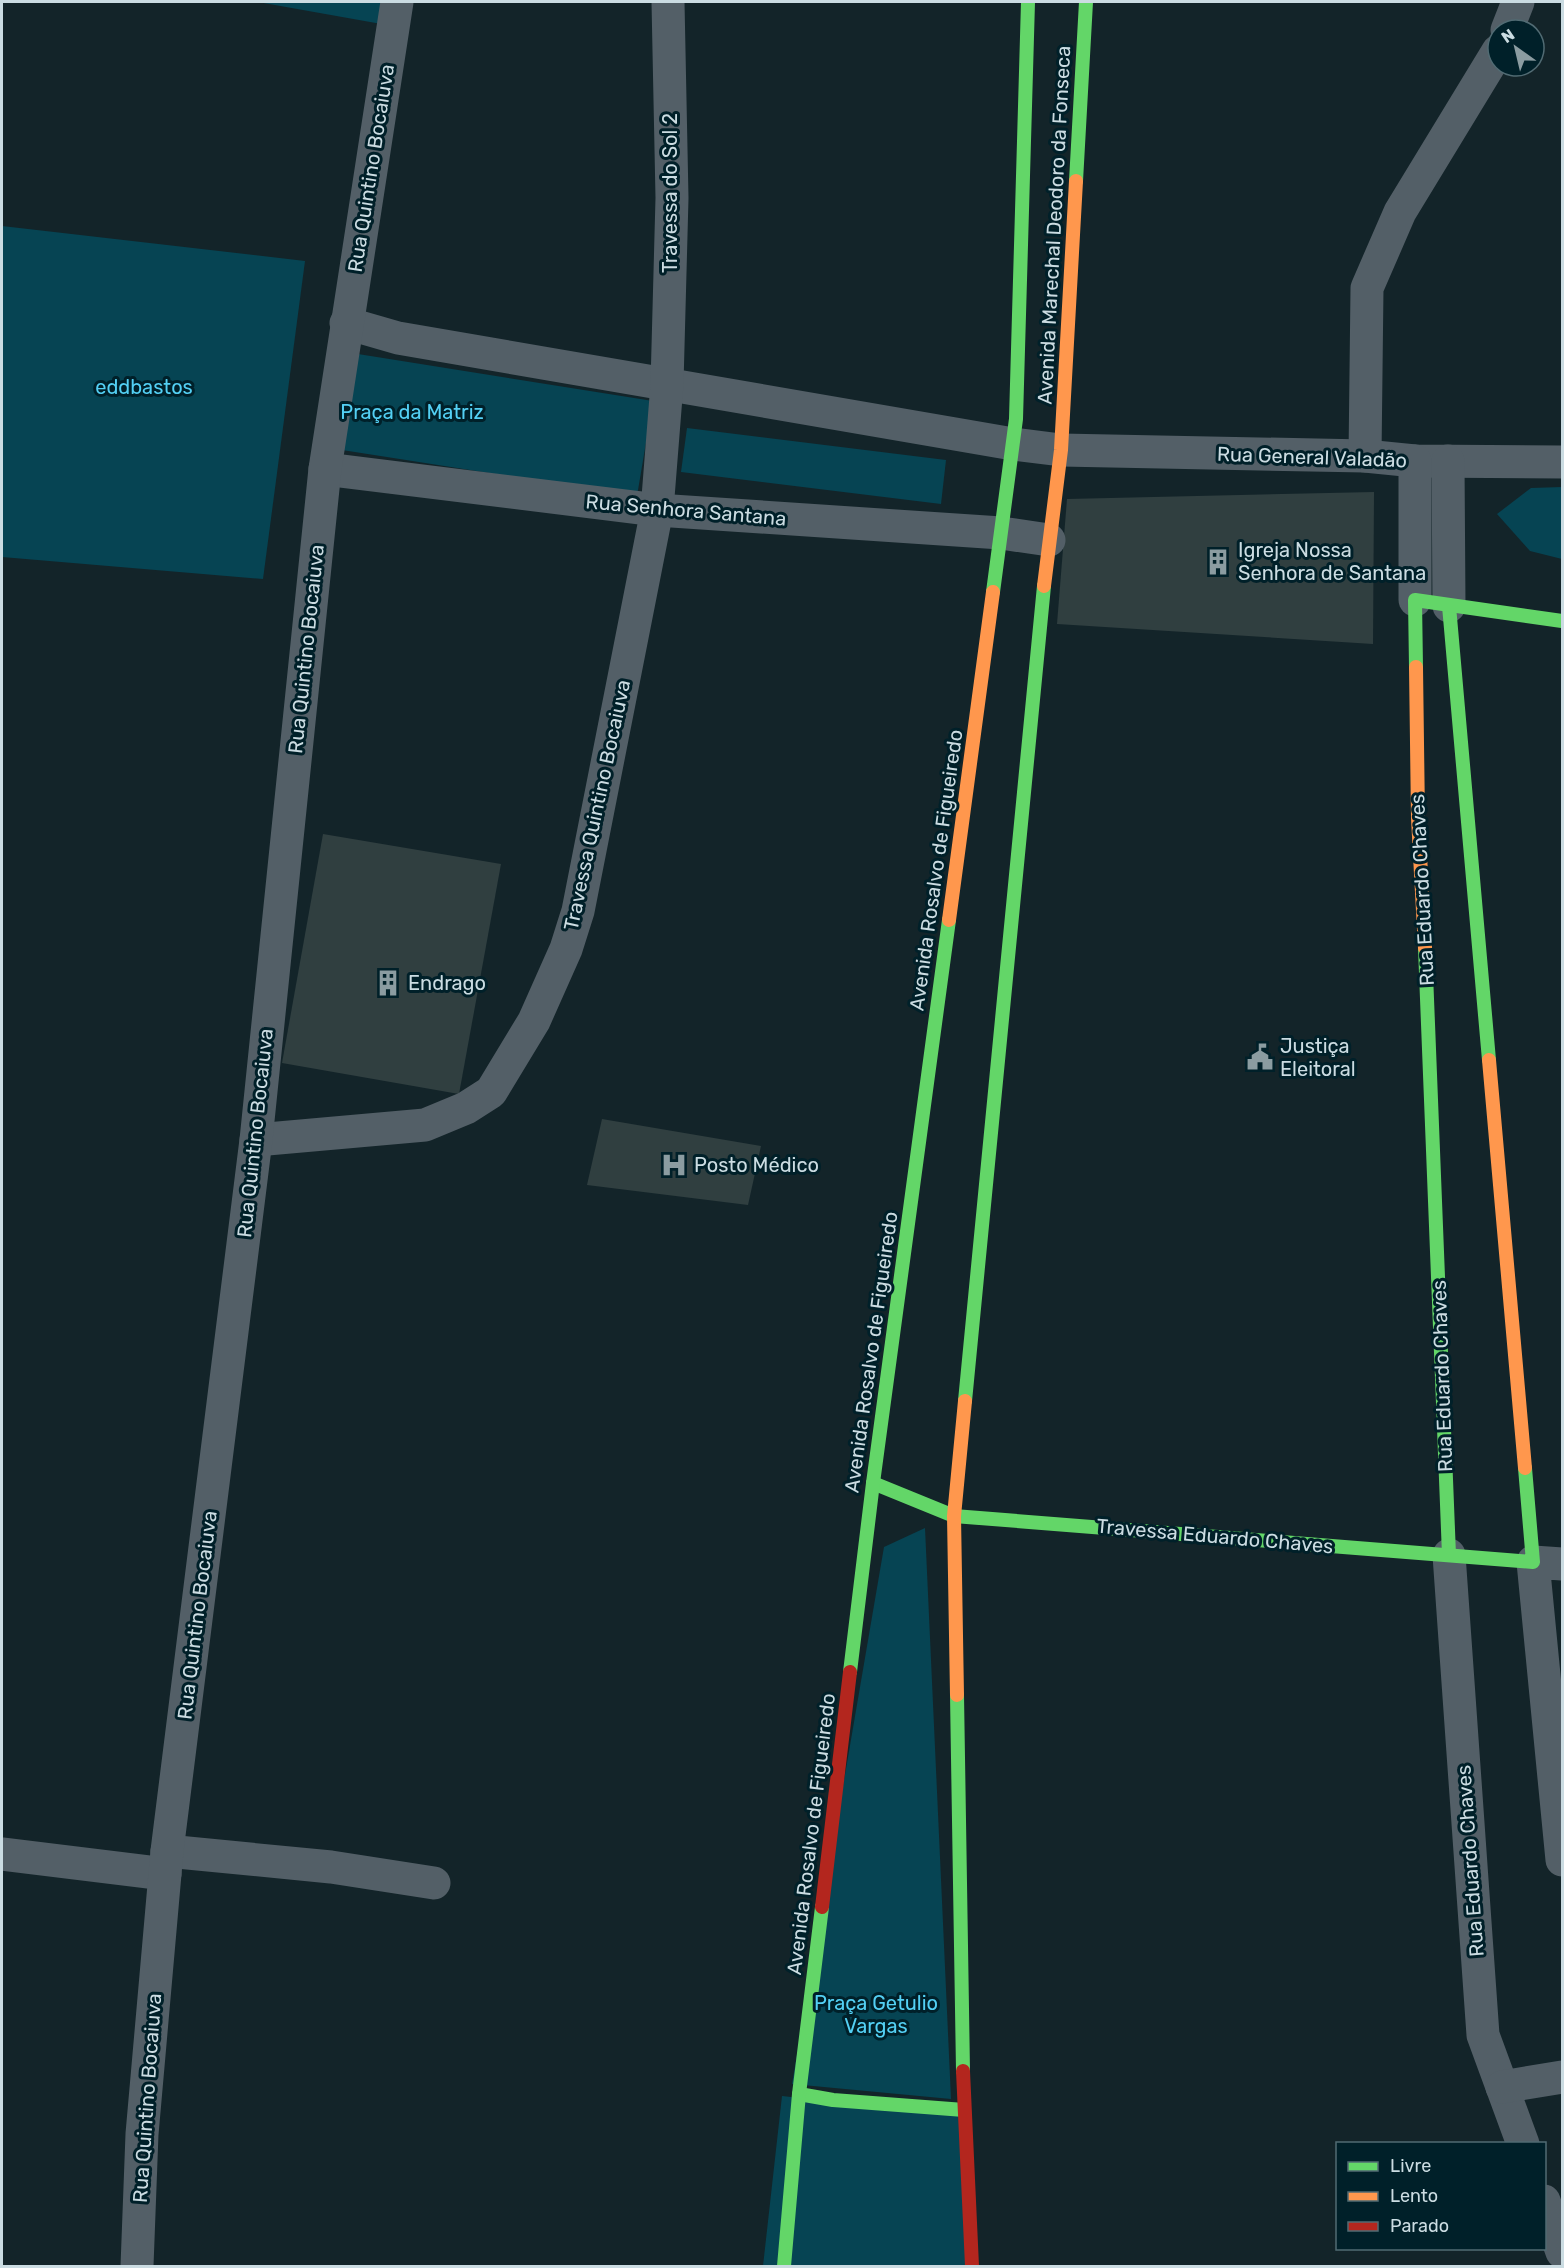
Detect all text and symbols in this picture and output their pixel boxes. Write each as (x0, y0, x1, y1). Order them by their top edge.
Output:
north arrow (1486, 18, 1546, 78)
text: N (1498, 25, 1518, 47)
street label: Avenida Marechal Deodoro da Fonseca (1033, 45, 1075, 405)
street label: Rua Quintino Bocaiuva (343, 62, 399, 274)
street label: Travessa do Sol 2 (658, 113, 682, 273)
park label: eddbastos (95, 375, 193, 399)
park label: Praça da Matriz (340, 400, 484, 424)
street label: Rua General Valadão (1217, 442, 1407, 472)
street label: Rua Senhora Santana (585, 489, 787, 531)
place label: Igreja Nossa Senhora de Santana (1238, 538, 1426, 585)
street label: Rua Quintino Bocaiuva (283, 543, 329, 755)
building icon: Igreja Nossa Senhora de Santana (1203, 547, 1233, 577)
street label: Travessa Quintino Bocaiuva (559, 678, 635, 932)
street label: Avenida Rosalvo de Figueiredo (904, 728, 968, 1012)
street label: Rua Eduardo Chaves (1405, 793, 1439, 987)
building icon: Endrago (373, 968, 403, 998)
place label: Endrago (408, 971, 486, 995)
street label: Rua Quintino Bocaiuva (232, 1027, 278, 1239)
place label: Justiça Eleitoral (1280, 1034, 1356, 1081)
public building icon: Justiça Eleitoral (1245, 1042, 1275, 1072)
hospital icon: Posto Médico (659, 1150, 689, 1180)
place label: Posto Médico (694, 1153, 819, 1177)
street label: Avenida Rosalvo de Figueiredo (839, 1210, 903, 1494)
street label: Rua Eduardo Chaves (1427, 1280, 1457, 1472)
street label: Rua Quintino Bocaiuva (172, 1509, 222, 1721)
street label: Travessa Eduardo Chaves (1096, 1514, 1334, 1558)
street label: Avenida Rosalvo de Figueiredo (782, 1692, 840, 1976)
street label: Rua Eduardo Chaves (1451, 1764, 1489, 1958)
park label: Praça Getulio Vargas (814, 1991, 938, 2038)
street label: Rua Quintino Bocaiuva (128, 1992, 166, 2204)
legend (1336, 2142, 1546, 2250)
text: Livre (1390, 2155, 1431, 2177)
text: Lento (1390, 2185, 1438, 2207)
text: Parado (1390, 2215, 1449, 2237)

